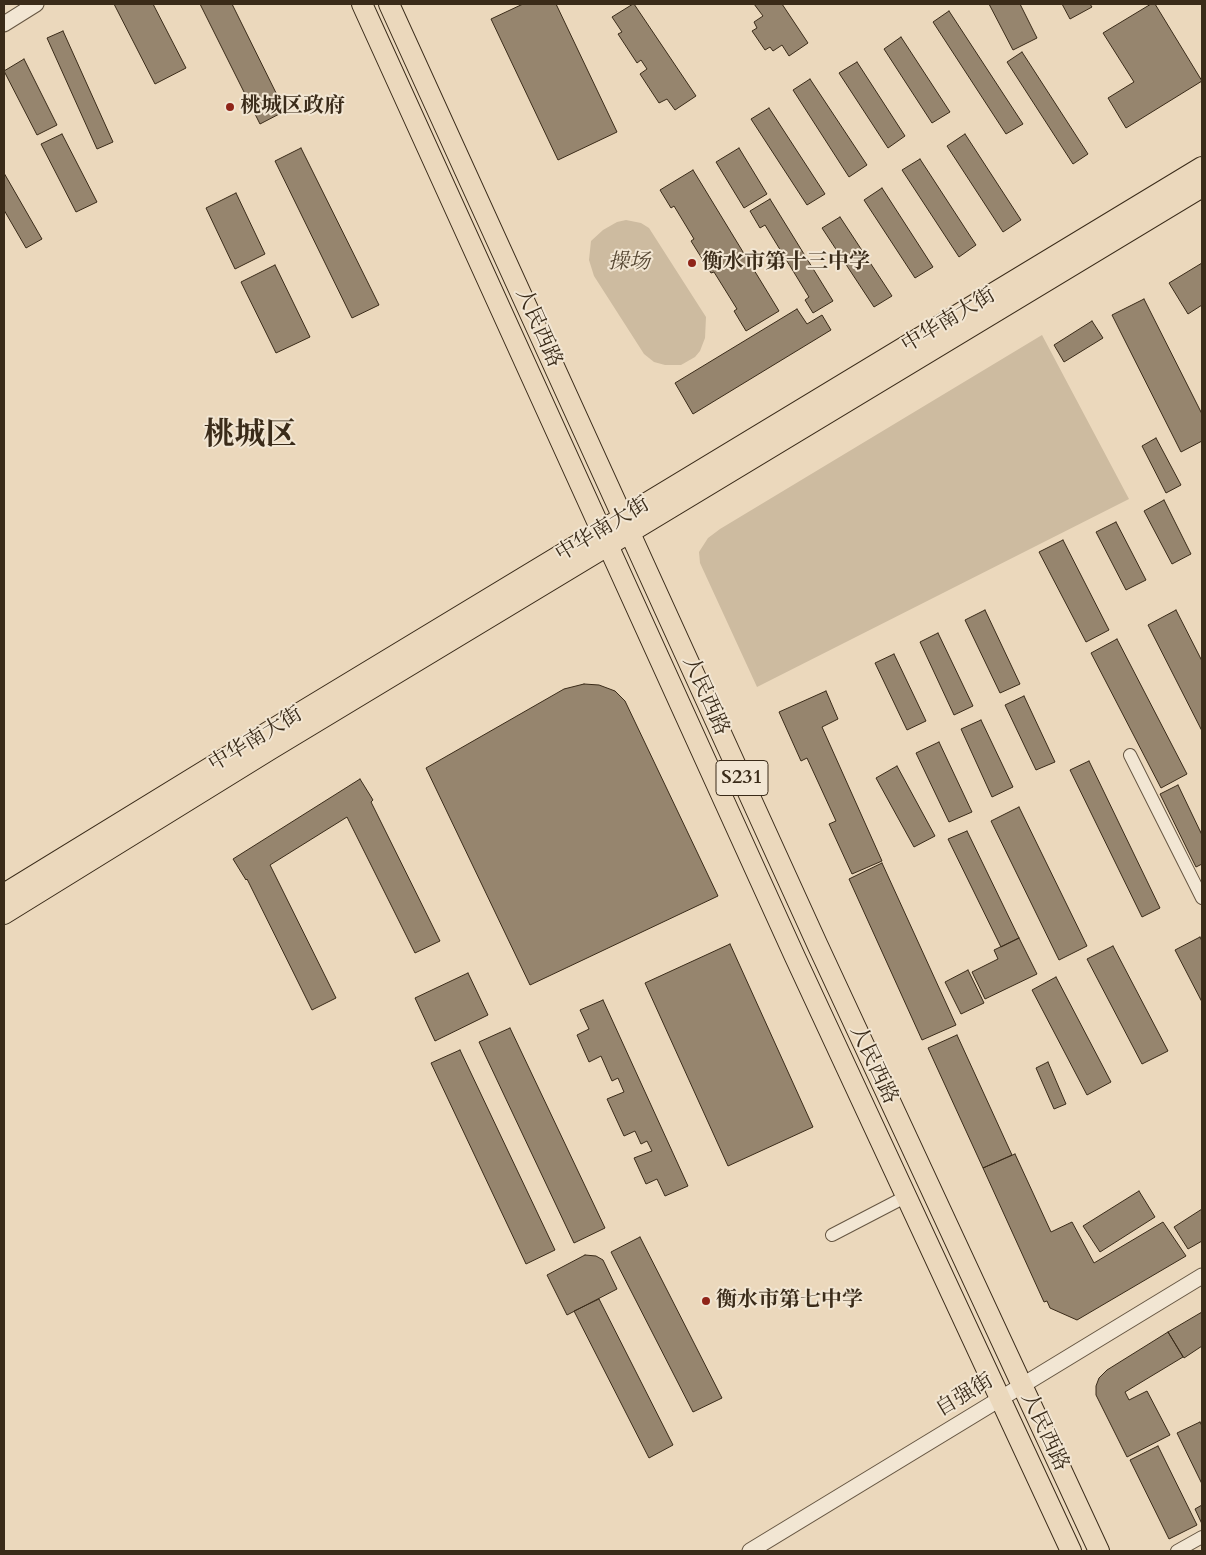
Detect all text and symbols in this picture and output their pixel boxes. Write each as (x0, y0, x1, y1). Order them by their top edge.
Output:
place label: 桃城区政府 (240, 94, 345, 120)
marker: 桃城区政府 (224, 101, 236, 113)
park label: 操场 (608, 250, 650, 276)
place label: 衡水市第十三中学 (702, 250, 870, 276)
marker: 衡水市第十三中学 (686, 257, 698, 269)
street label: 中华南大街 (898, 283, 1000, 359)
street label: 人民西路 (509, 285, 567, 371)
district label: 桃城区 (204, 418, 296, 456)
street label: 中华南大街 (552, 492, 654, 568)
street label: 人民西路 (676, 653, 734, 739)
street label: 中华南大街 (205, 702, 307, 778)
road number: S231 (716, 760, 768, 796)
street label: 人民西路 (844, 1022, 902, 1108)
place label: 衡水市第七中学 (716, 1288, 863, 1314)
marker: 衡水市第七中学 (700, 1295, 712, 1307)
street label: 自强街 (932, 1369, 998, 1423)
street label: 人民西路 (1015, 1389, 1073, 1475)

